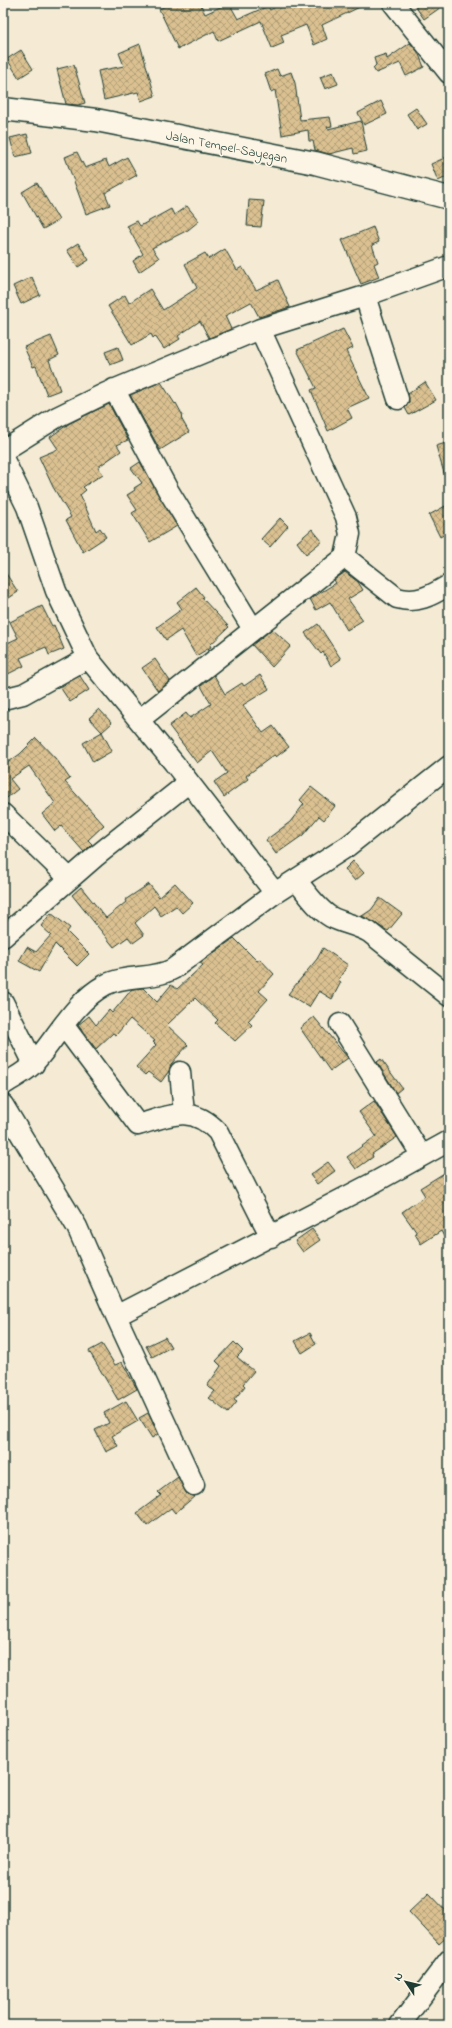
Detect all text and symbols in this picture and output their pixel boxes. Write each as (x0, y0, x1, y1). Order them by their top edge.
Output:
street label: Jalan Tempel-Sayegan (164, 126, 289, 170)
north arrow (386, 1962, 426, 2002)
text: N (390, 1969, 407, 1984)

